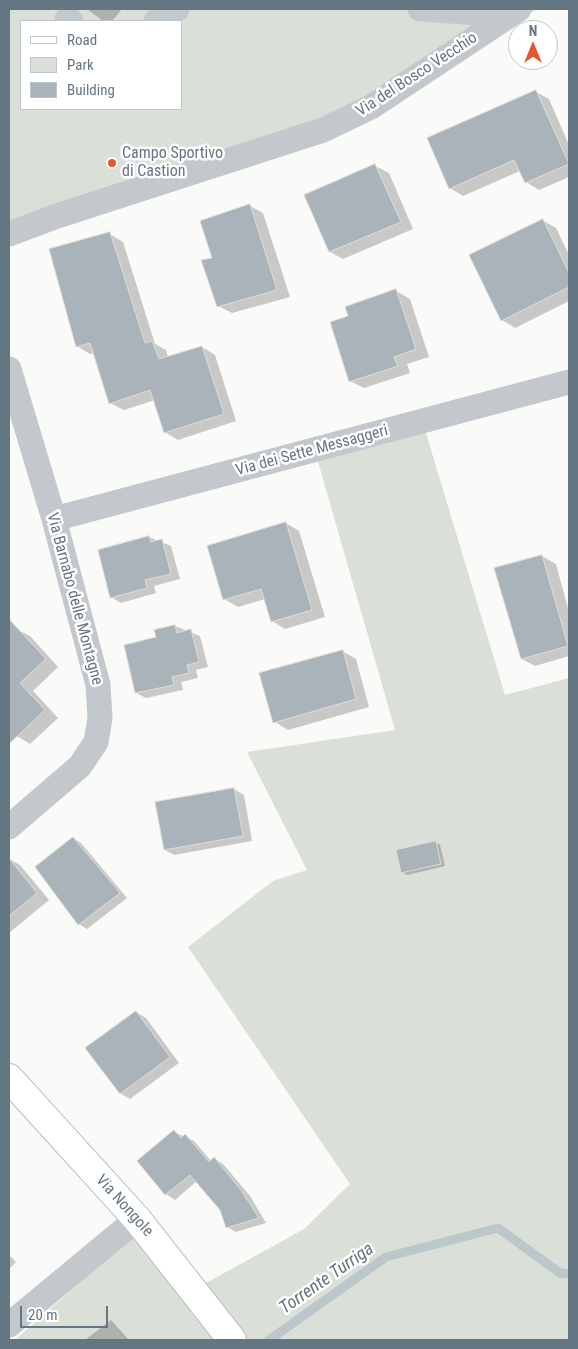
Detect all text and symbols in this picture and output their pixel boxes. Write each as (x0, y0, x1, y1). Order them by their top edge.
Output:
legend (20, 20, 182, 110)
north arrow (508, 20, 558, 70)
text: N (529, 23, 537, 39)
street label: Via del Bosco Vecchio (353, 29, 481, 121)
text: Road (67, 31, 97, 49)
text: Park (67, 56, 94, 74)
text: Building (67, 81, 115, 99)
place label: Campo Sportivo di Castion (122, 144, 223, 182)
marker: Campo Sportivo di Castion (106, 157, 118, 169)
street label: Via dei Sette Messaggeri (234, 421, 390, 481)
street label: Via Barnabo delle Montagne (42, 511, 106, 687)
street label: Via Nongole (91, 1171, 157, 1241)
water label: Torrente Turriga (276, 1239, 378, 1319)
scale bar (22, 1296, 110, 1328)
text: 20 m (28, 1306, 58, 1324)

